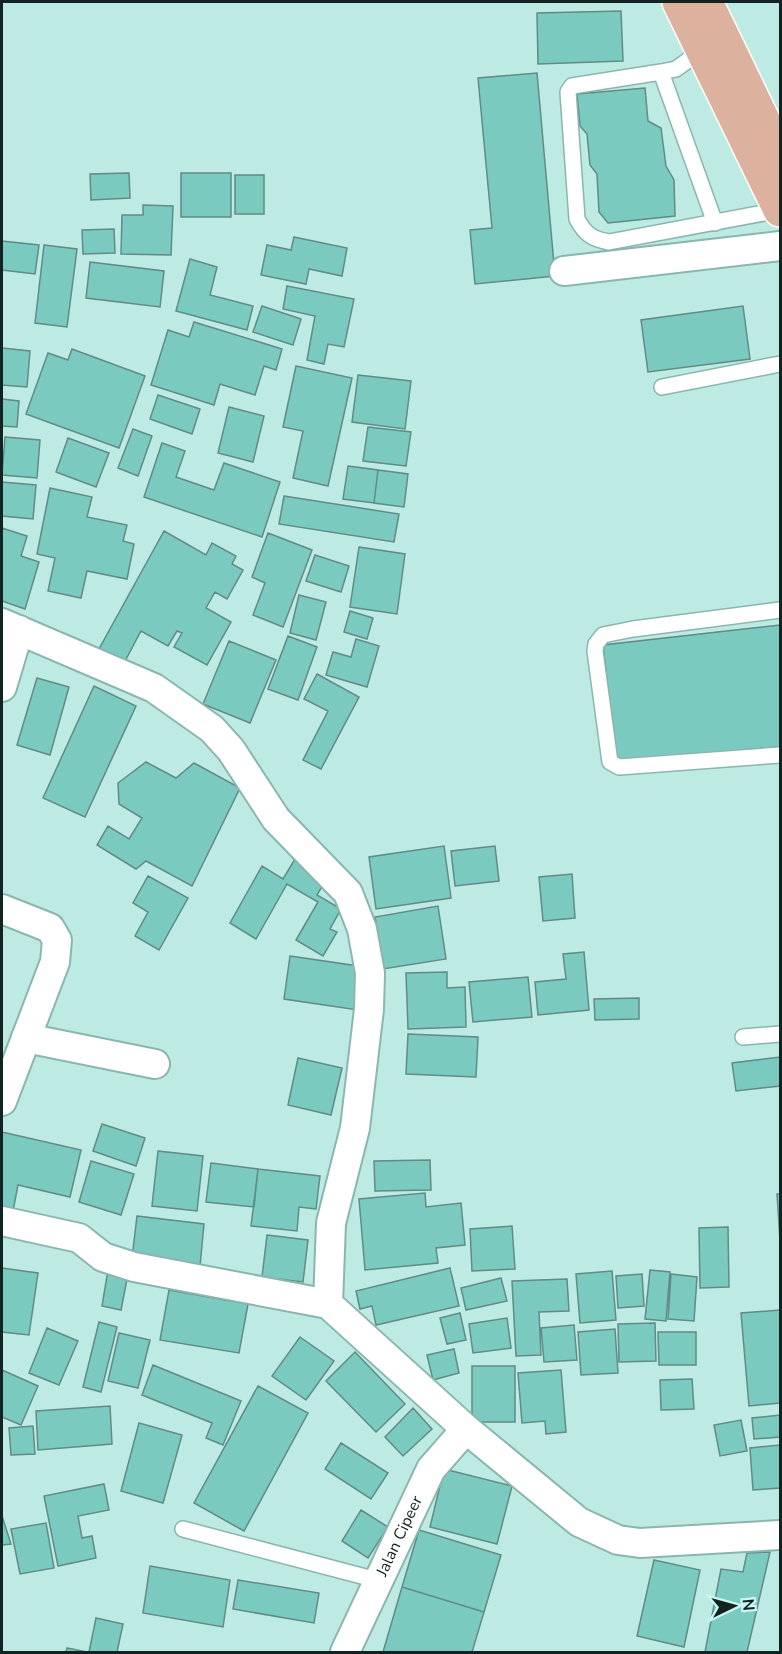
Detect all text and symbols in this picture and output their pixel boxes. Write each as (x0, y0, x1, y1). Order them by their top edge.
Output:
street label: Jalan Cipeer (371, 1492, 428, 1581)
north arrow (704, 1576, 764, 1636)
text: N (736, 1598, 759, 1612)

